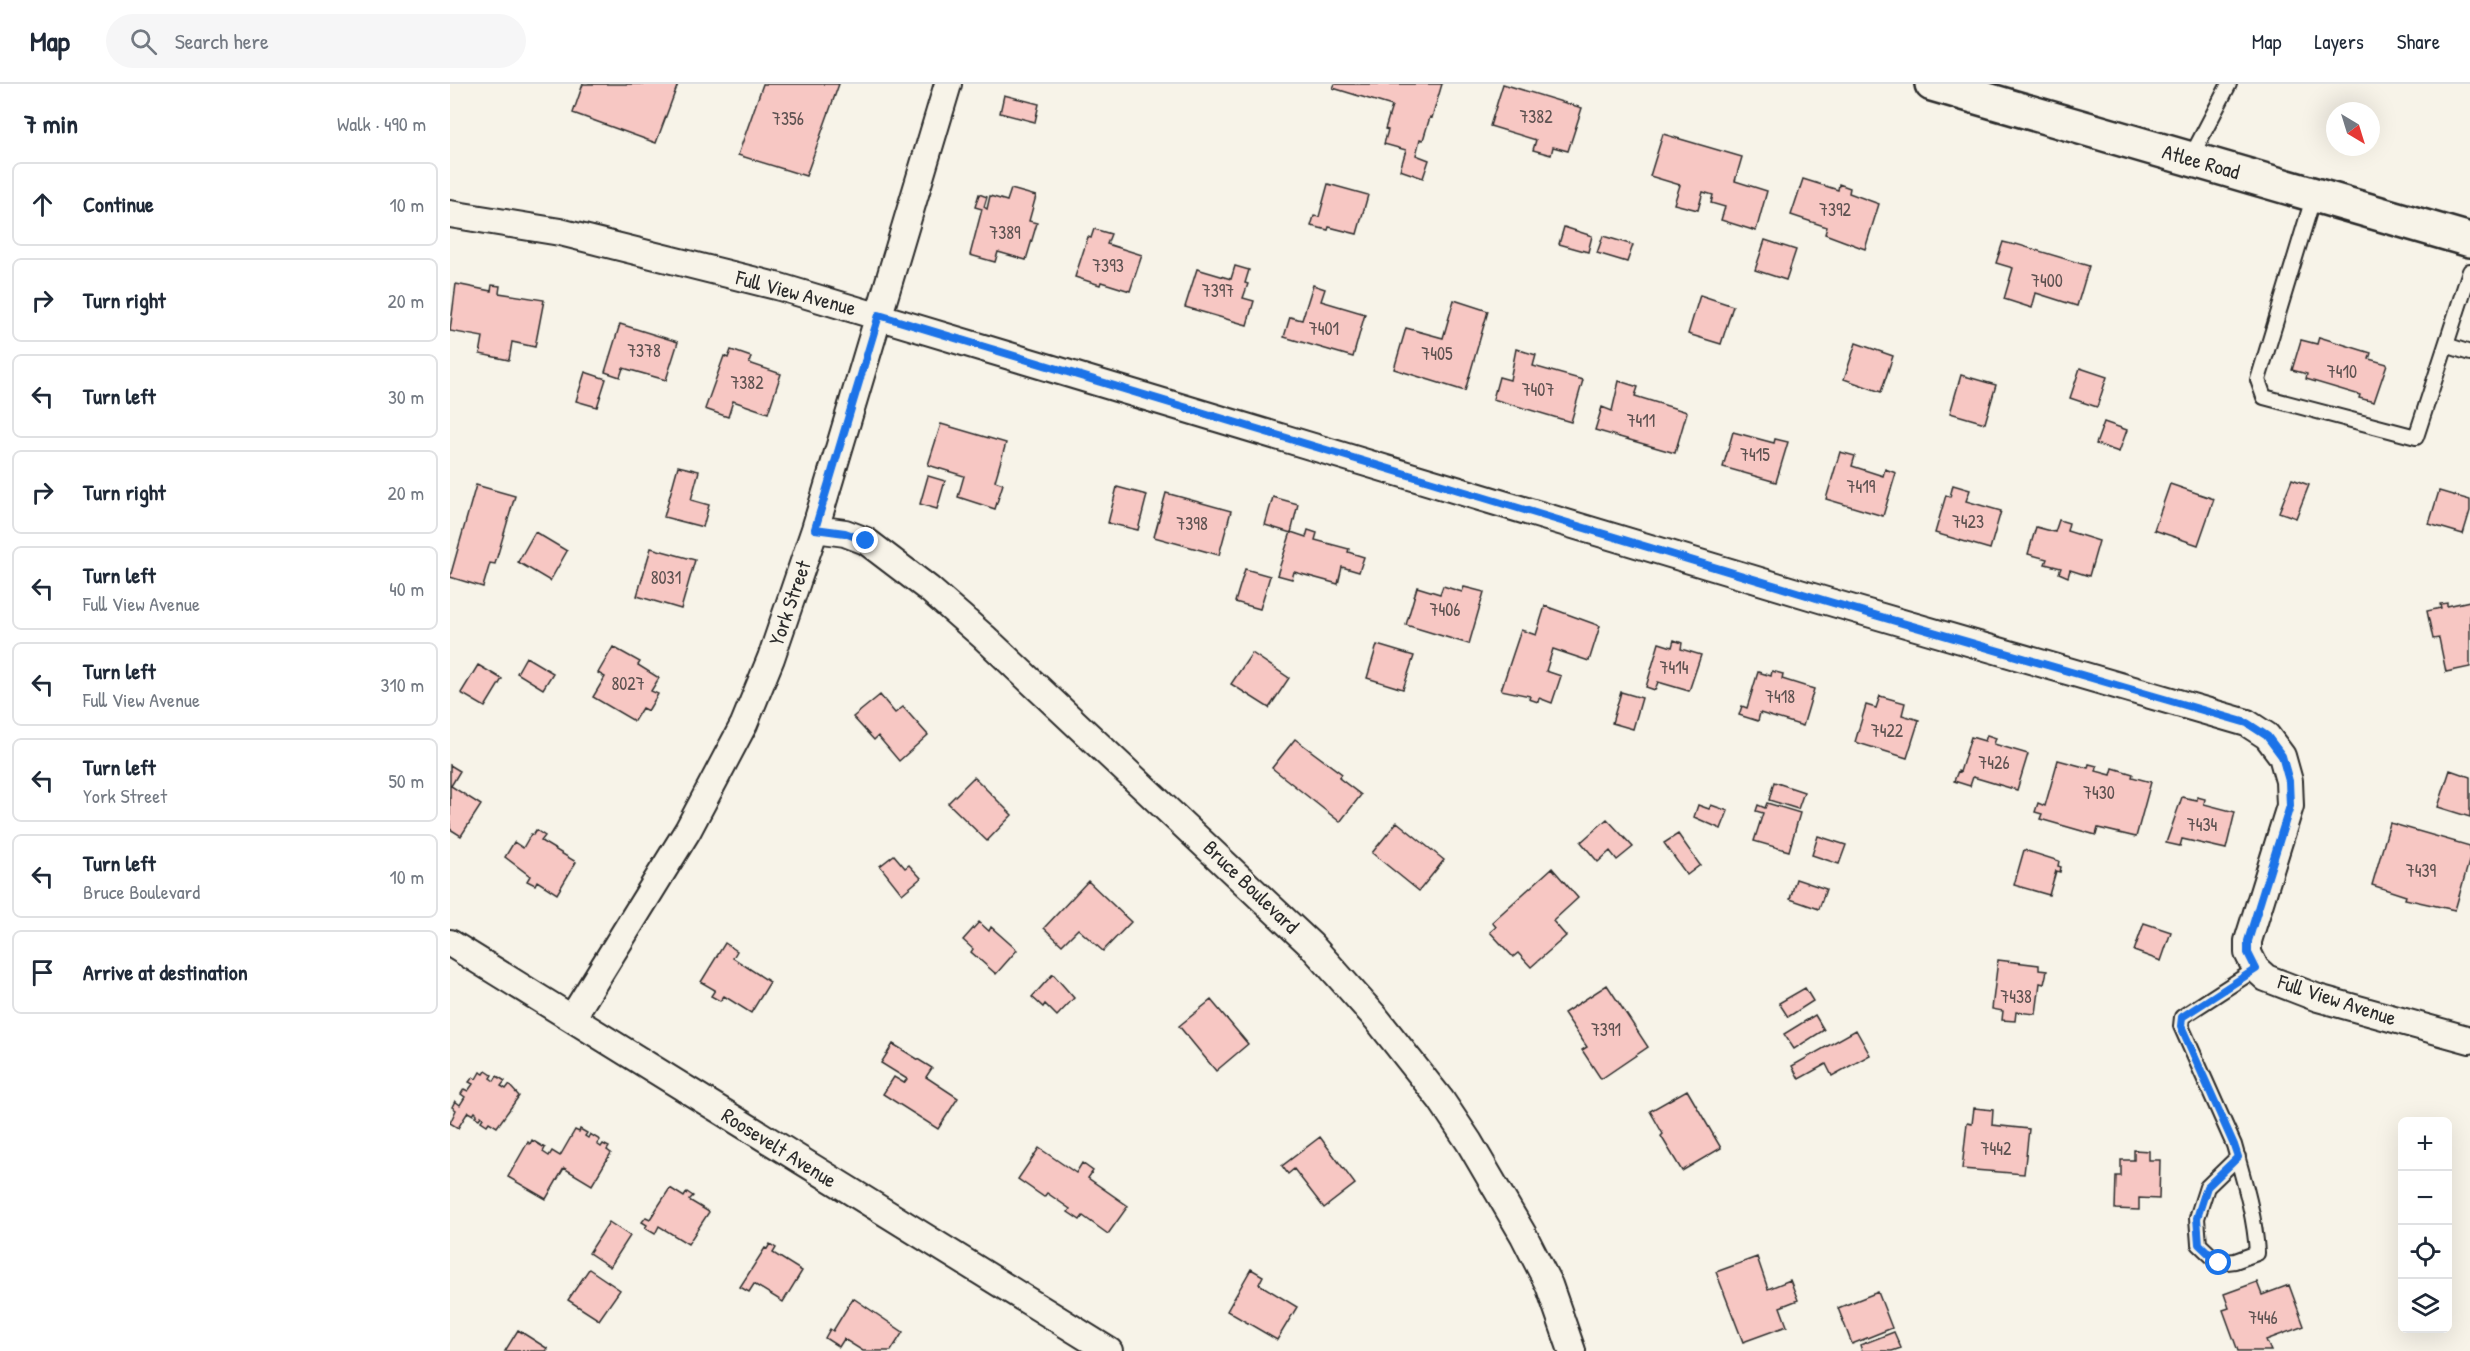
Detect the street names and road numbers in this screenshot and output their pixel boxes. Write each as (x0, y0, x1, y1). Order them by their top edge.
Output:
street label: Atlee Road (2159, 137, 2243, 186)
street label: Full View Avenue (732, 262, 859, 322)
street label: York Street (761, 556, 818, 649)
street label: Bruce Boulevard (1197, 834, 1306, 940)
street label: Full View Avenue (2273, 966, 2400, 1032)
street label: Roosevelt Avenue (716, 1101, 842, 1194)

